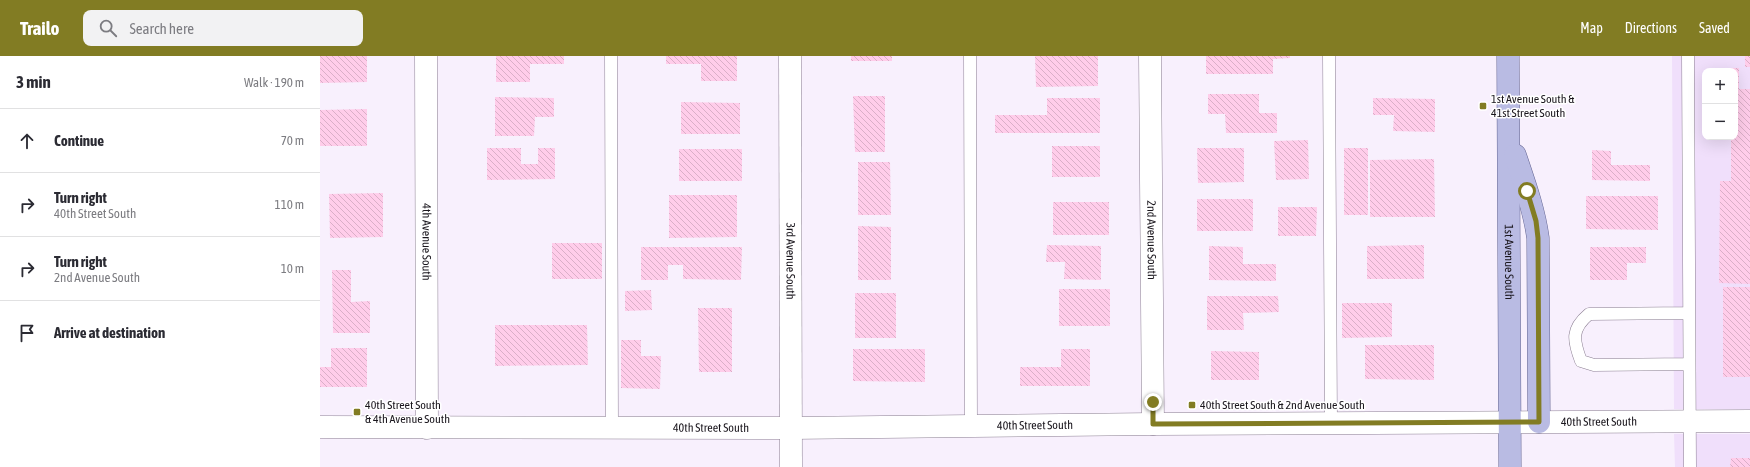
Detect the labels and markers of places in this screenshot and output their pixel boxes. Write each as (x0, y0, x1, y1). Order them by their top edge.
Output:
place label: 1st Avenue South & 41st Street South (1491, 92, 1575, 120)
marker: 1st Avenue South & 41st Street South (1478, 101, 1488, 111)
place label: 40th Street South & 4th Avenue South (365, 398, 450, 426)
place label: 40th Street South & 2nd Avenue South (1200, 398, 1365, 412)
marker: 40th Street South & 2nd Avenue South (1187, 400, 1197, 410)
marker: 40th Street South & 4th Avenue South (352, 407, 362, 417)

